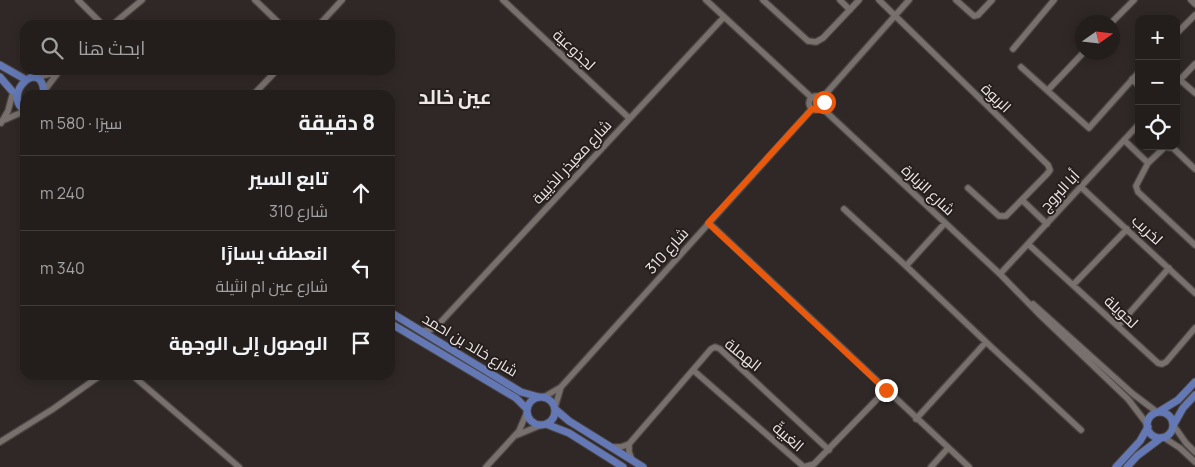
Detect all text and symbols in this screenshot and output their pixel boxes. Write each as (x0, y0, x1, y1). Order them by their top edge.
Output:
north arrow (1075, 15, 1120, 60)
map controls (1135, 15, 1180, 150)
button: + (1135, 15, 1180, 60)
search box (20, 20, 395, 75)
street label: لجذوعية (548, 24, 600, 75)
icon: search (38, 34, 66, 62)
text: ابحث هنا (78, 35, 145, 61)
button: − (1135, 60, 1180, 105)
street label: الربوة (977, 78, 1016, 117)
district label: عين خالد (418, 83, 492, 110)
route start (813, 91, 836, 114)
button: locate (1135, 105, 1180, 150)
text: 8 دقيقة (299, 108, 375, 136)
text: سيرًا · 580 m (40, 112, 122, 134)
street label: شارع معيذر الذيبية (527, 115, 617, 209)
street label: شارع الزبارة (896, 159, 960, 221)
text: تابع السير (249, 165, 328, 191)
street label: أبا البروج (1035, 165, 1085, 217)
icon: ahead (347, 179, 375, 207)
text: 240 m (40, 182, 85, 204)
text: شارع 310 (269, 200, 328, 222)
street label: لخريب (1127, 210, 1167, 249)
street label: شارع 310 (640, 223, 694, 279)
text: انعطف يسارًا (221, 240, 328, 266)
icon: left (347, 254, 375, 282)
text: 340 m (40, 257, 85, 279)
text: شارع عين ام انثيلة (216, 275, 328, 297)
street label: لحويلة (1100, 291, 1143, 333)
street label: شارع خالد بن احمد (418, 308, 522, 382)
icon: arrive (347, 329, 375, 357)
text: الوصول إلى الوجهة (169, 330, 328, 356)
street label: الهملة (721, 333, 766, 376)
route end (875, 379, 898, 402)
street label: الغبيةّ (768, 417, 809, 456)

